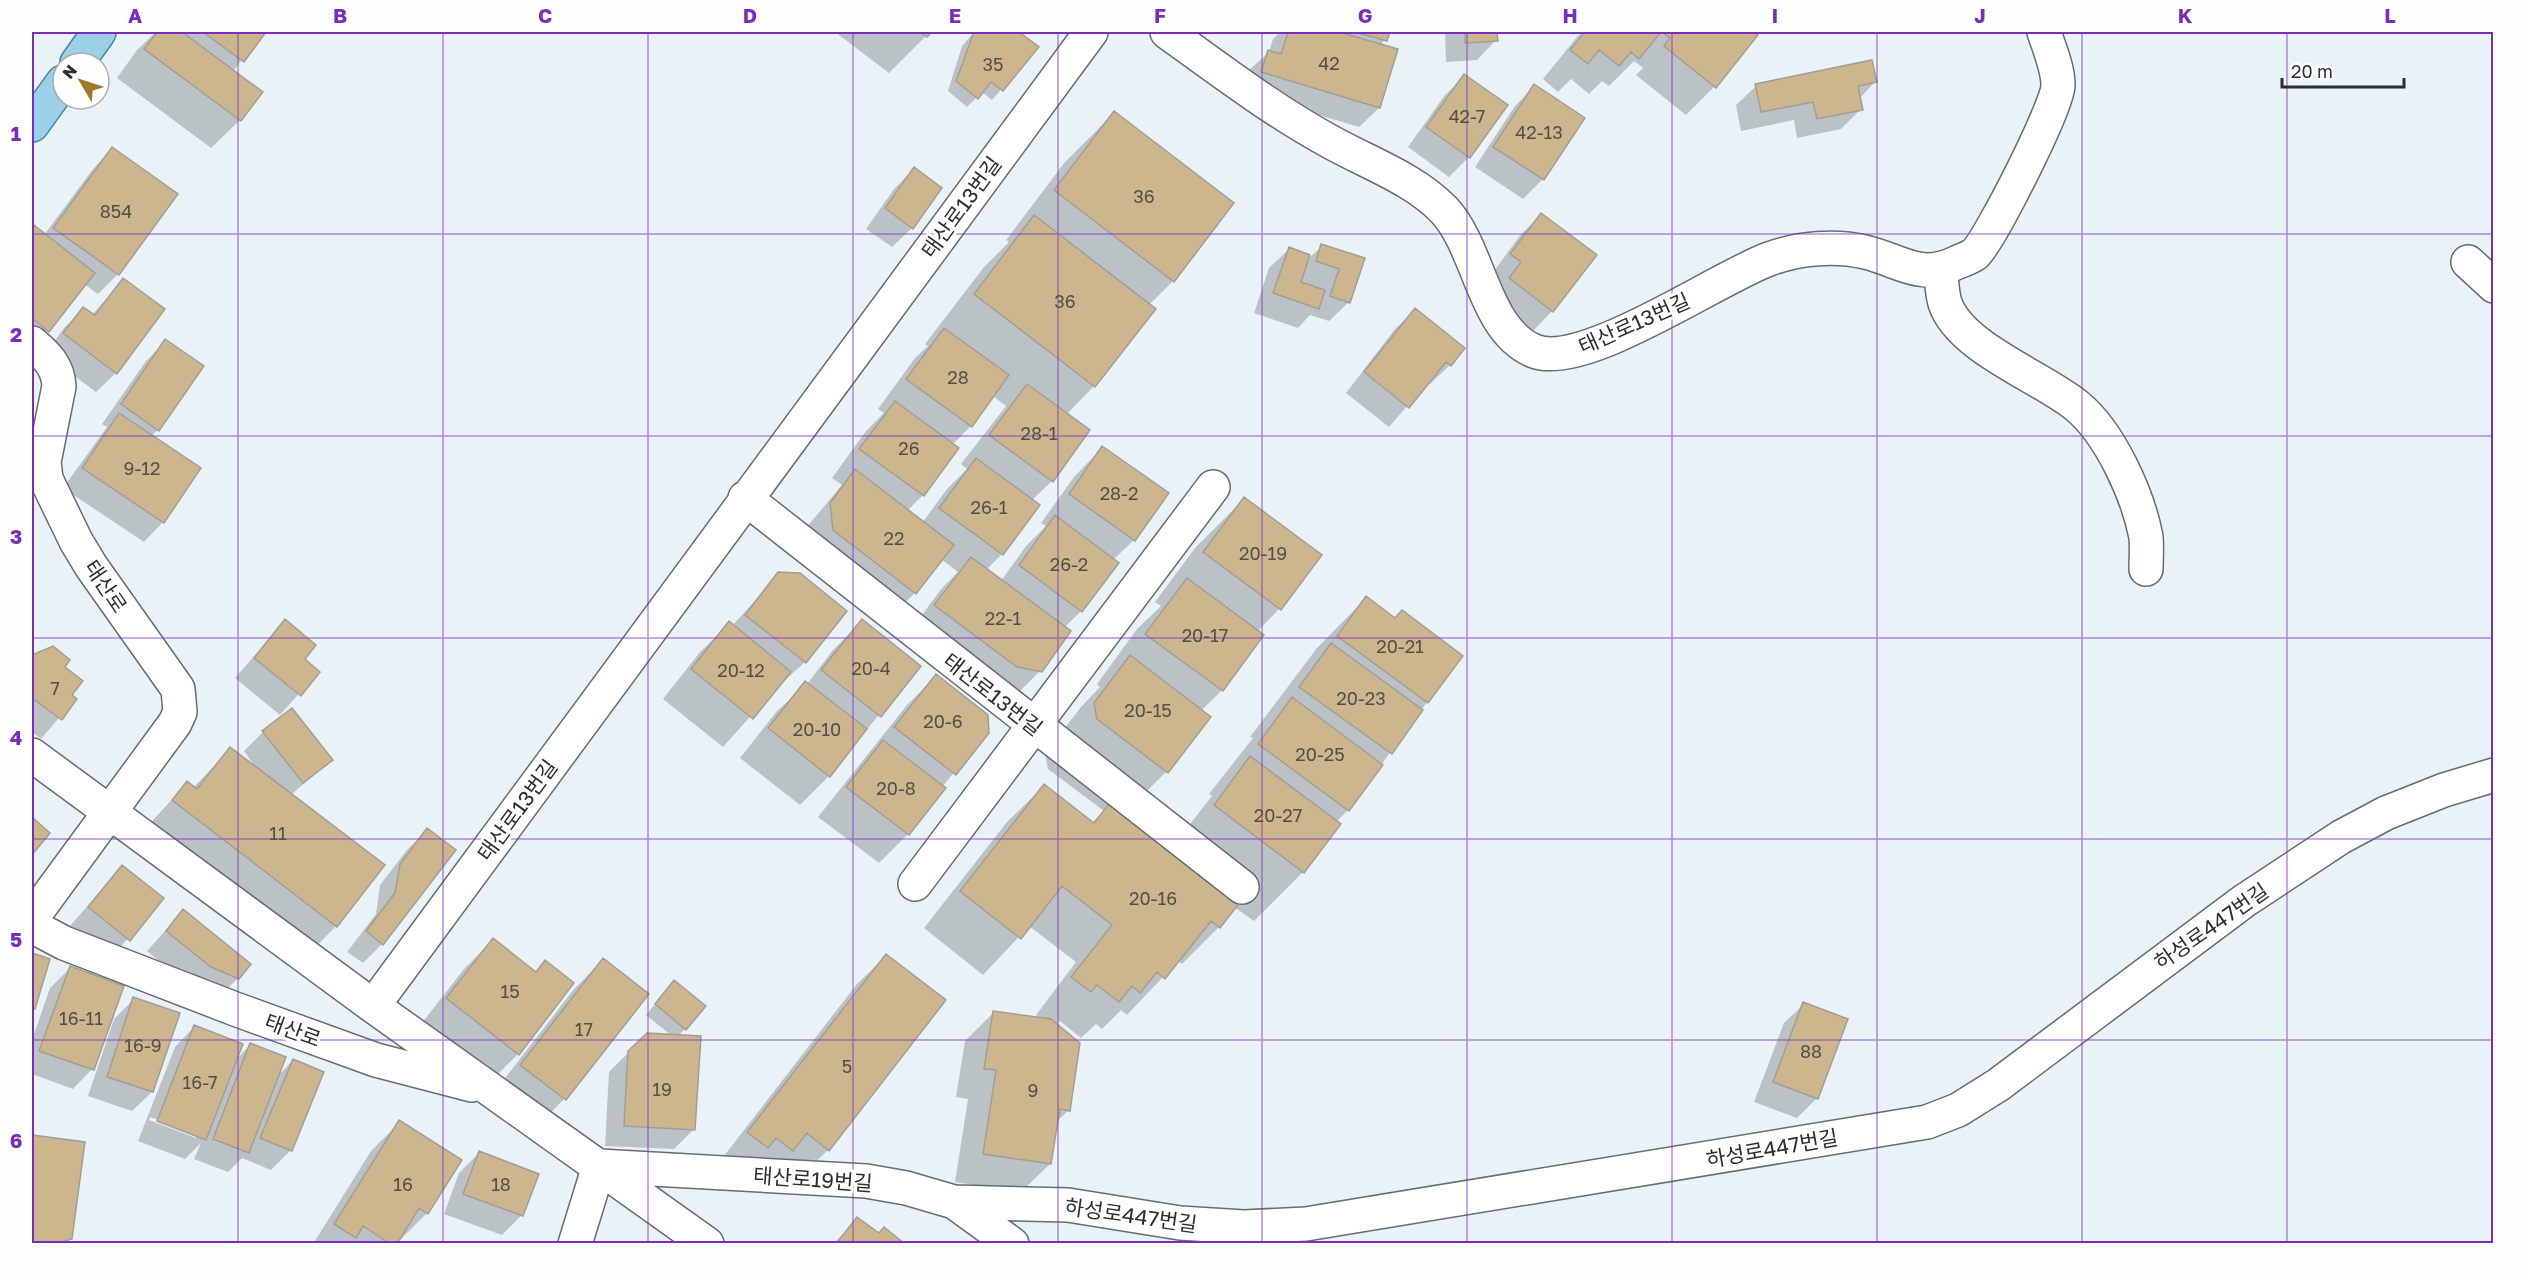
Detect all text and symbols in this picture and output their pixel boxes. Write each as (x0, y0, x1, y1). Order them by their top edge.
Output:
text: A (128, 3, 142, 27)
text: B (333, 3, 347, 27)
text: C (538, 3, 552, 27)
text: D (743, 3, 757, 27)
text: E (949, 3, 961, 27)
text: F (1154, 3, 1166, 27)
text: G (1358, 3, 1372, 27)
text: H (1562, 3, 1578, 27)
text: I (1772, 3, 1778, 27)
text: J (1974, 3, 1986, 27)
text: K (2178, 3, 2193, 27)
text: L (2384, 3, 2396, 27)
north arrow (51, 51, 111, 111)
scale bar (2282, 51, 2404, 89)
house number: 42 (1318, 52, 1340, 74)
house number: 35 (983, 53, 1003, 75)
text: 20 m (2291, 60, 2333, 82)
text: N (58, 61, 81, 83)
house number: 42-7 (1449, 105, 1485, 127)
text: 1 (11, 121, 21, 145)
house number: 42-13 (1515, 121, 1563, 143)
street label: 태산로13번길 (915, 151, 1007, 263)
house number: 36 (1133, 185, 1155, 207)
house number: 854 (100, 200, 132, 222)
street label: 태산로13번길 (1574, 287, 1694, 359)
house number: 36 (1054, 290, 1076, 312)
text: 2 (10, 322, 22, 346)
house number: 28 (947, 366, 969, 388)
house number: 28-1 (1021, 422, 1058, 444)
house number: 26 (898, 437, 920, 459)
house number: 9-12 (124, 457, 160, 479)
house number: 28-2 (1100, 482, 1138, 504)
house number: 26-1 (971, 496, 1008, 518)
text: 3 (10, 524, 22, 548)
house number: 22 (884, 527, 904, 549)
house number: 20-19 (1239, 542, 1287, 564)
house number: 26-2 (1050, 553, 1088, 575)
street label: 태산로 (79, 555, 133, 617)
house number: 22-1 (985, 607, 1021, 629)
house number: 20-17 (1182, 624, 1228, 646)
house number: 20-21 (1376, 635, 1424, 657)
street label: 태산로13번길 (938, 647, 1048, 741)
house number: 20-4 (851, 657, 891, 679)
house number: 20-12 (717, 659, 765, 681)
house number: 7 (50, 677, 60, 699)
house number: 20-23 (1336, 687, 1386, 709)
house number: 20-15 (1124, 699, 1172, 721)
house number: 20-6 (923, 710, 963, 732)
house number: 20-10 (793, 718, 841, 740)
text: 4 (10, 725, 22, 749)
house number: 20-25 (1295, 743, 1345, 765)
street label: 태산로13번길 (471, 754, 563, 866)
house number: 20-8 (876, 777, 916, 799)
house number: 20-27 (1254, 804, 1302, 826)
house number: 11 (269, 822, 287, 844)
street label: 하성로447번길 (2149, 877, 2273, 975)
house number: 20-16 (1129, 887, 1177, 909)
text: 5 (10, 927, 22, 951)
house number: 15 (500, 980, 520, 1002)
house number: 16-11 (59, 1007, 103, 1029)
street label: 태산로 (261, 1008, 325, 1052)
house number: 17 (575, 1018, 593, 1040)
house number: 16-9 (124, 1034, 162, 1056)
house number: 88 (1800, 1040, 1822, 1062)
house number: 5 (842, 1055, 852, 1077)
house number: 16-7 (183, 1071, 217, 1093)
house number: 19 (652, 1078, 672, 1100)
house number: 9 (1028, 1079, 1038, 1101)
street label: 하성로447번길 (1704, 1124, 1840, 1172)
text: 6 (10, 1128, 22, 1152)
street label: 태산로19번길 (752, 1162, 874, 1196)
house number: 16 (393, 1173, 413, 1195)
house number: 18 (491, 1173, 511, 1195)
street label: 하성로447번길 (1063, 1193, 1199, 1237)

